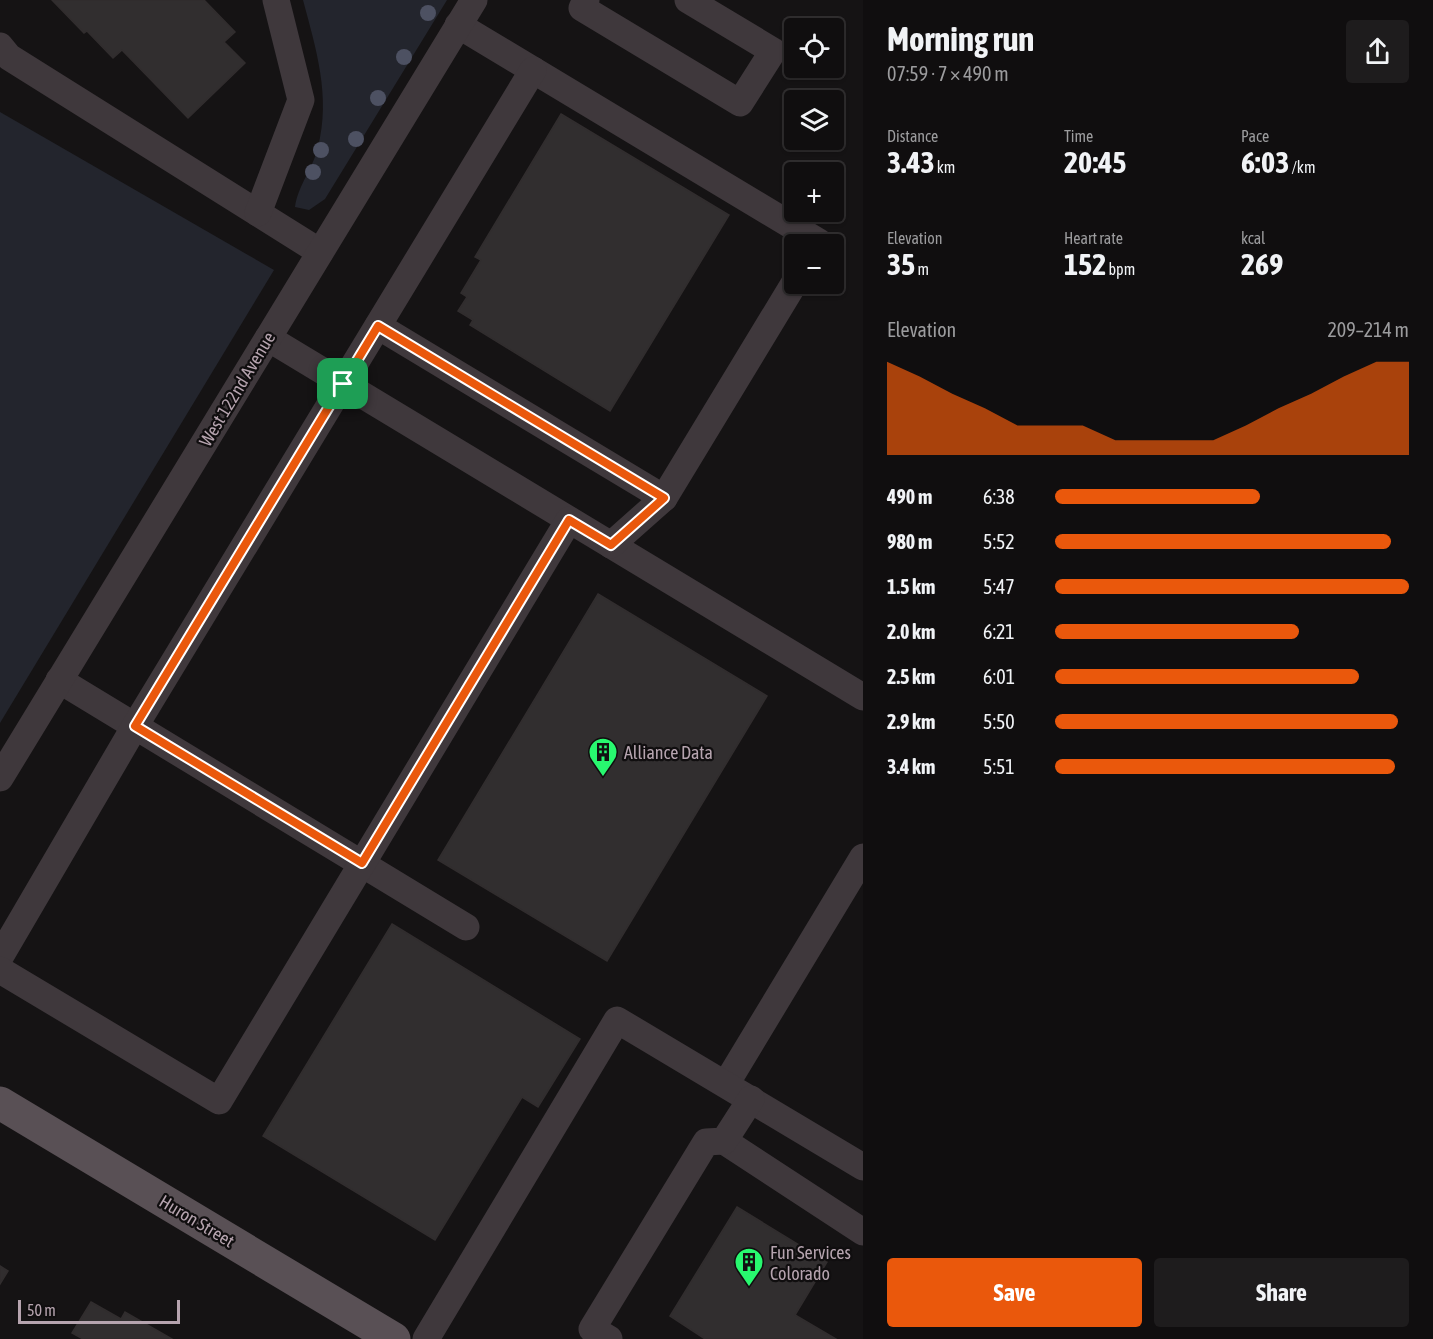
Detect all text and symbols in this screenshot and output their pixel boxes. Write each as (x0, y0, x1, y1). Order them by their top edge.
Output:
map controls (784, 18, 844, 294)
button: locate (784, 18, 844, 78)
text: Morning run (887, 20, 1034, 58)
button: share (1346, 20, 1409, 83)
text: 07:59 · 7 × 490 m (887, 62, 1009, 85)
button: layers (784, 90, 844, 150)
text: Distance (887, 127, 938, 145)
text: Time (1064, 127, 1093, 145)
text: Pace (1241, 127, 1269, 145)
text: 3.43 (887, 145, 935, 179)
text: 20:45 (1064, 145, 1126, 179)
text: 6:03 (1241, 145, 1289, 179)
text: km (935, 158, 955, 176)
text: /km (1289, 158, 1315, 176)
button: + (784, 162, 844, 222)
text: Elevation (887, 229, 942, 247)
text: Heart rate (1064, 229, 1123, 247)
text: kcal (1241, 229, 1265, 247)
button: − (784, 234, 844, 294)
text: 35 (887, 247, 915, 281)
text: 152 (1064, 247, 1106, 281)
text: 269 (1241, 247, 1283, 281)
text: m (915, 260, 929, 278)
text: bpm (1106, 260, 1135, 278)
text: Elevation (887, 318, 956, 341)
text: 209–214 m (1327, 318, 1409, 341)
street label: West 122nd Avenue (195, 328, 279, 450)
pin (317, 358, 368, 409)
icon: arrive (326, 367, 359, 400)
text: 490 m (887, 485, 932, 508)
text: 6:38 (983, 485, 1015, 508)
text: 980 m (887, 530, 932, 553)
text: 5:52 (983, 530, 1015, 553)
text: 1.5 km (887, 575, 935, 598)
text: 5:47 (983, 575, 1015, 598)
text: 2.0 km (887, 620, 935, 643)
text: 6:21 (983, 620, 1015, 643)
text: 2.5 km (887, 665, 935, 688)
text: 6:01 (983, 665, 1015, 688)
text: 2.9 km (887, 710, 935, 733)
text: 5:50 (983, 710, 1015, 733)
building icon: Alliance Data (587, 736, 619, 778)
place label: Alliance Data (624, 742, 713, 763)
text: 3.4 km (887, 755, 935, 778)
text: 5:51 (983, 755, 1015, 778)
street label: Huron Street (156, 1190, 238, 1252)
place label: Fun Services Colorado (770, 1242, 851, 1284)
building icon: Fun Services Colorado (733, 1246, 765, 1288)
button: Save (887, 1258, 1142, 1327)
button: Share (1154, 1258, 1409, 1327)
scale bar (18, 1297, 180, 1324)
text: 50 m (27, 1301, 56, 1319)

